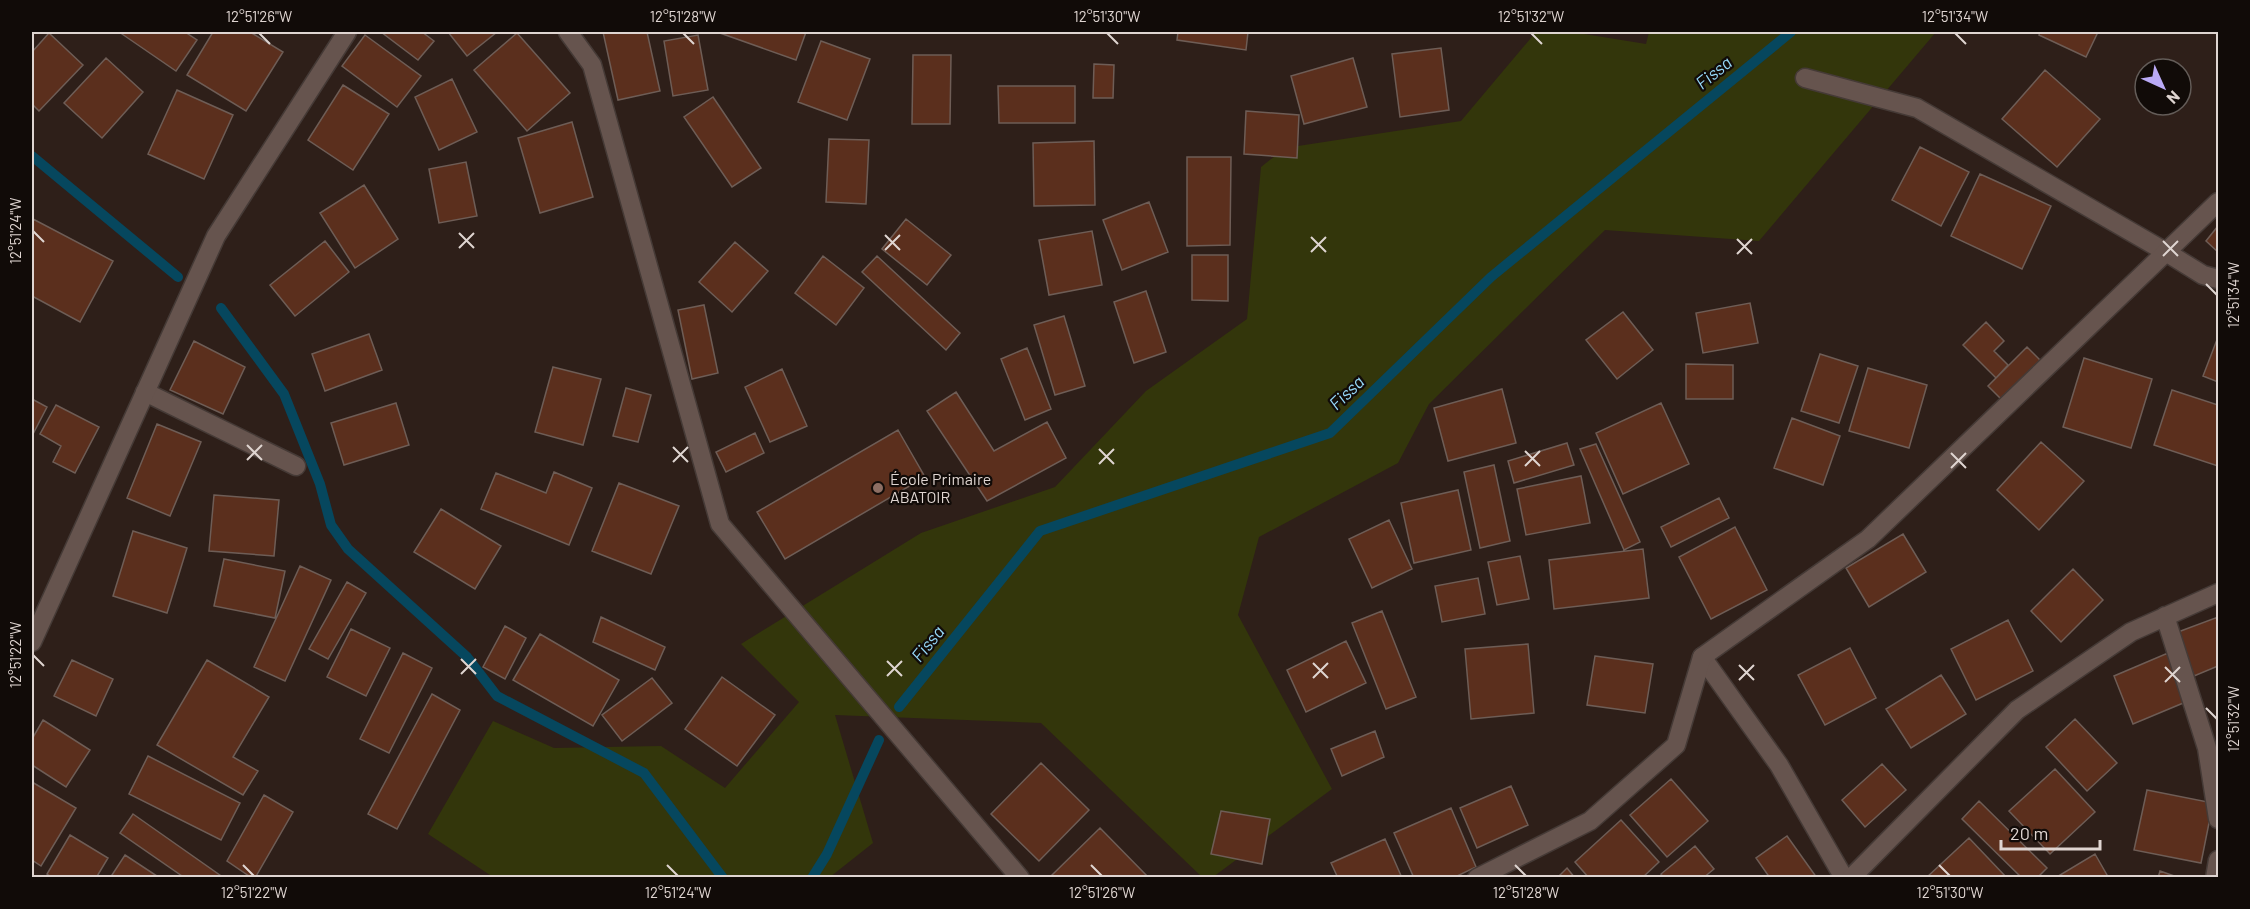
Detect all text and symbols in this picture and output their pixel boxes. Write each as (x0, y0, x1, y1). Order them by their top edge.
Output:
text: 12°51'26"W (226, 7, 292, 25)
text: 12°51'28"W (650, 7, 716, 25)
text: 12°51'30"W (1074, 7, 1140, 25)
text: 12°51'32"W (1498, 7, 1564, 25)
text: 12°51'34"W (1922, 7, 1988, 25)
water label: Fissa (1691, 51, 1736, 94)
north arrow (2133, 57, 2193, 117)
text: N (2163, 87, 2184, 108)
text: 12°51'24"W (6, 198, 24, 264)
text: 12°51'34"W (2224, 262, 2242, 328)
water label: Fissa (1324, 370, 1368, 414)
place label: École Primaire ABATOIR (890, 469, 991, 506)
marker: École Primaire ABATOIR (871, 481, 885, 495)
water label: Fissa (906, 621, 949, 666)
text: 12°51'22"W (6, 622, 24, 688)
text: 12°51'32"W (2224, 686, 2242, 752)
scale bar (2001, 813, 2100, 851)
text: 20 m (2010, 822, 2048, 844)
text: 12°51'22"W (221, 883, 287, 901)
text: 12°51'24"W (645, 883, 711, 901)
text: 12°51'26"W (1069, 883, 1135, 901)
text: 12°51'28"W (1493, 883, 1559, 901)
text: 12°51'30"W (1917, 883, 1983, 901)

